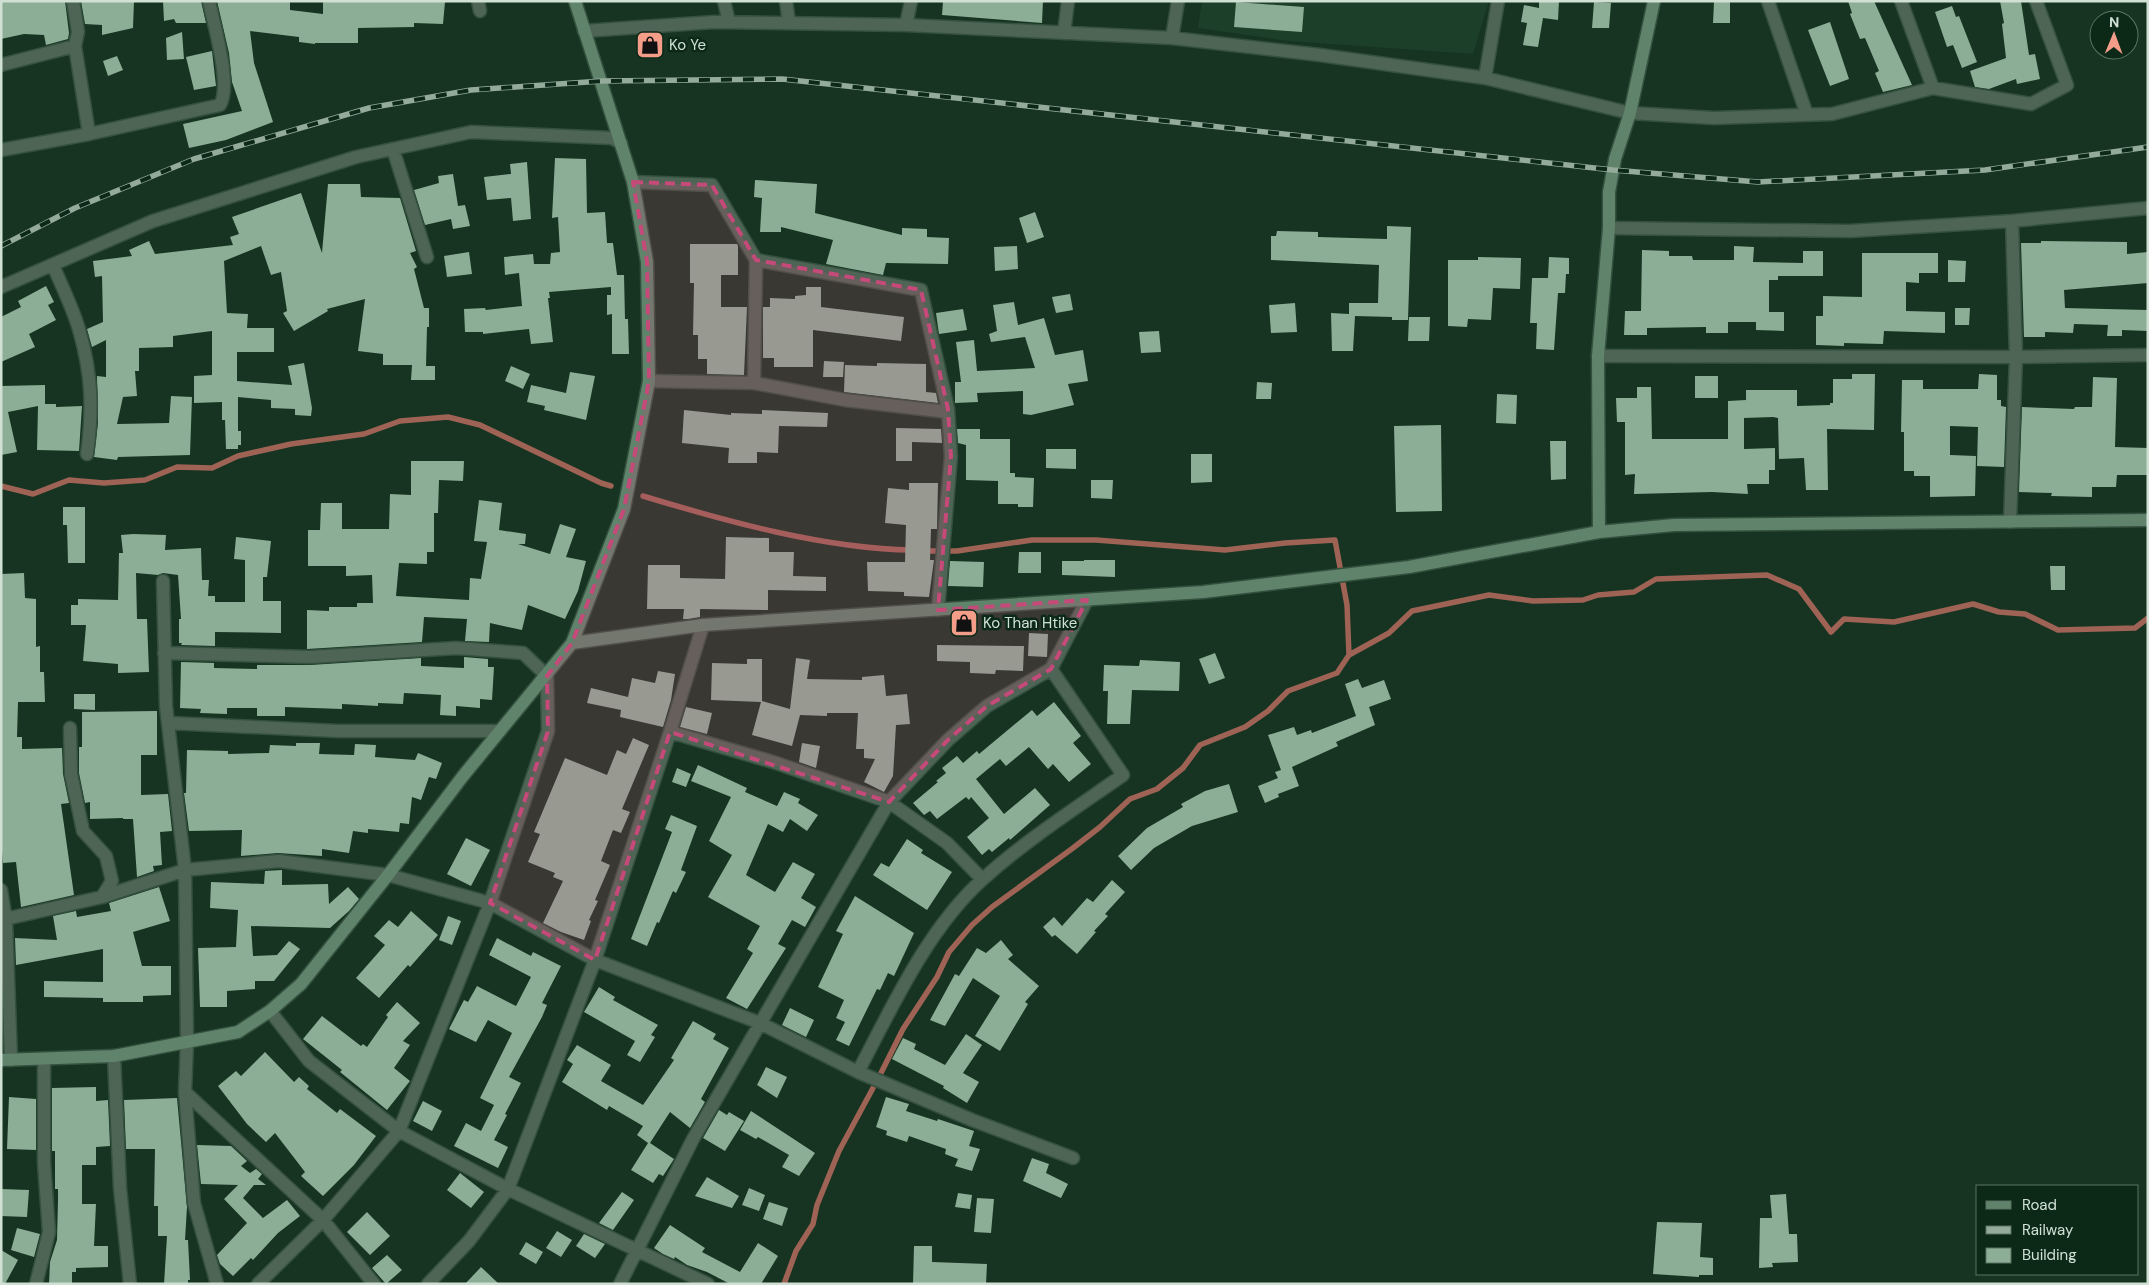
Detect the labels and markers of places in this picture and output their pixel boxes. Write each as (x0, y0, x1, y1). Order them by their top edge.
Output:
shop icon: Ko Ye (635, 30, 665, 60)
place label: Ko Ye (669, 35, 706, 55)
shop icon: Ko Than Htike (949, 608, 979, 638)
place label: Ko Than Htike (983, 613, 1077, 633)

